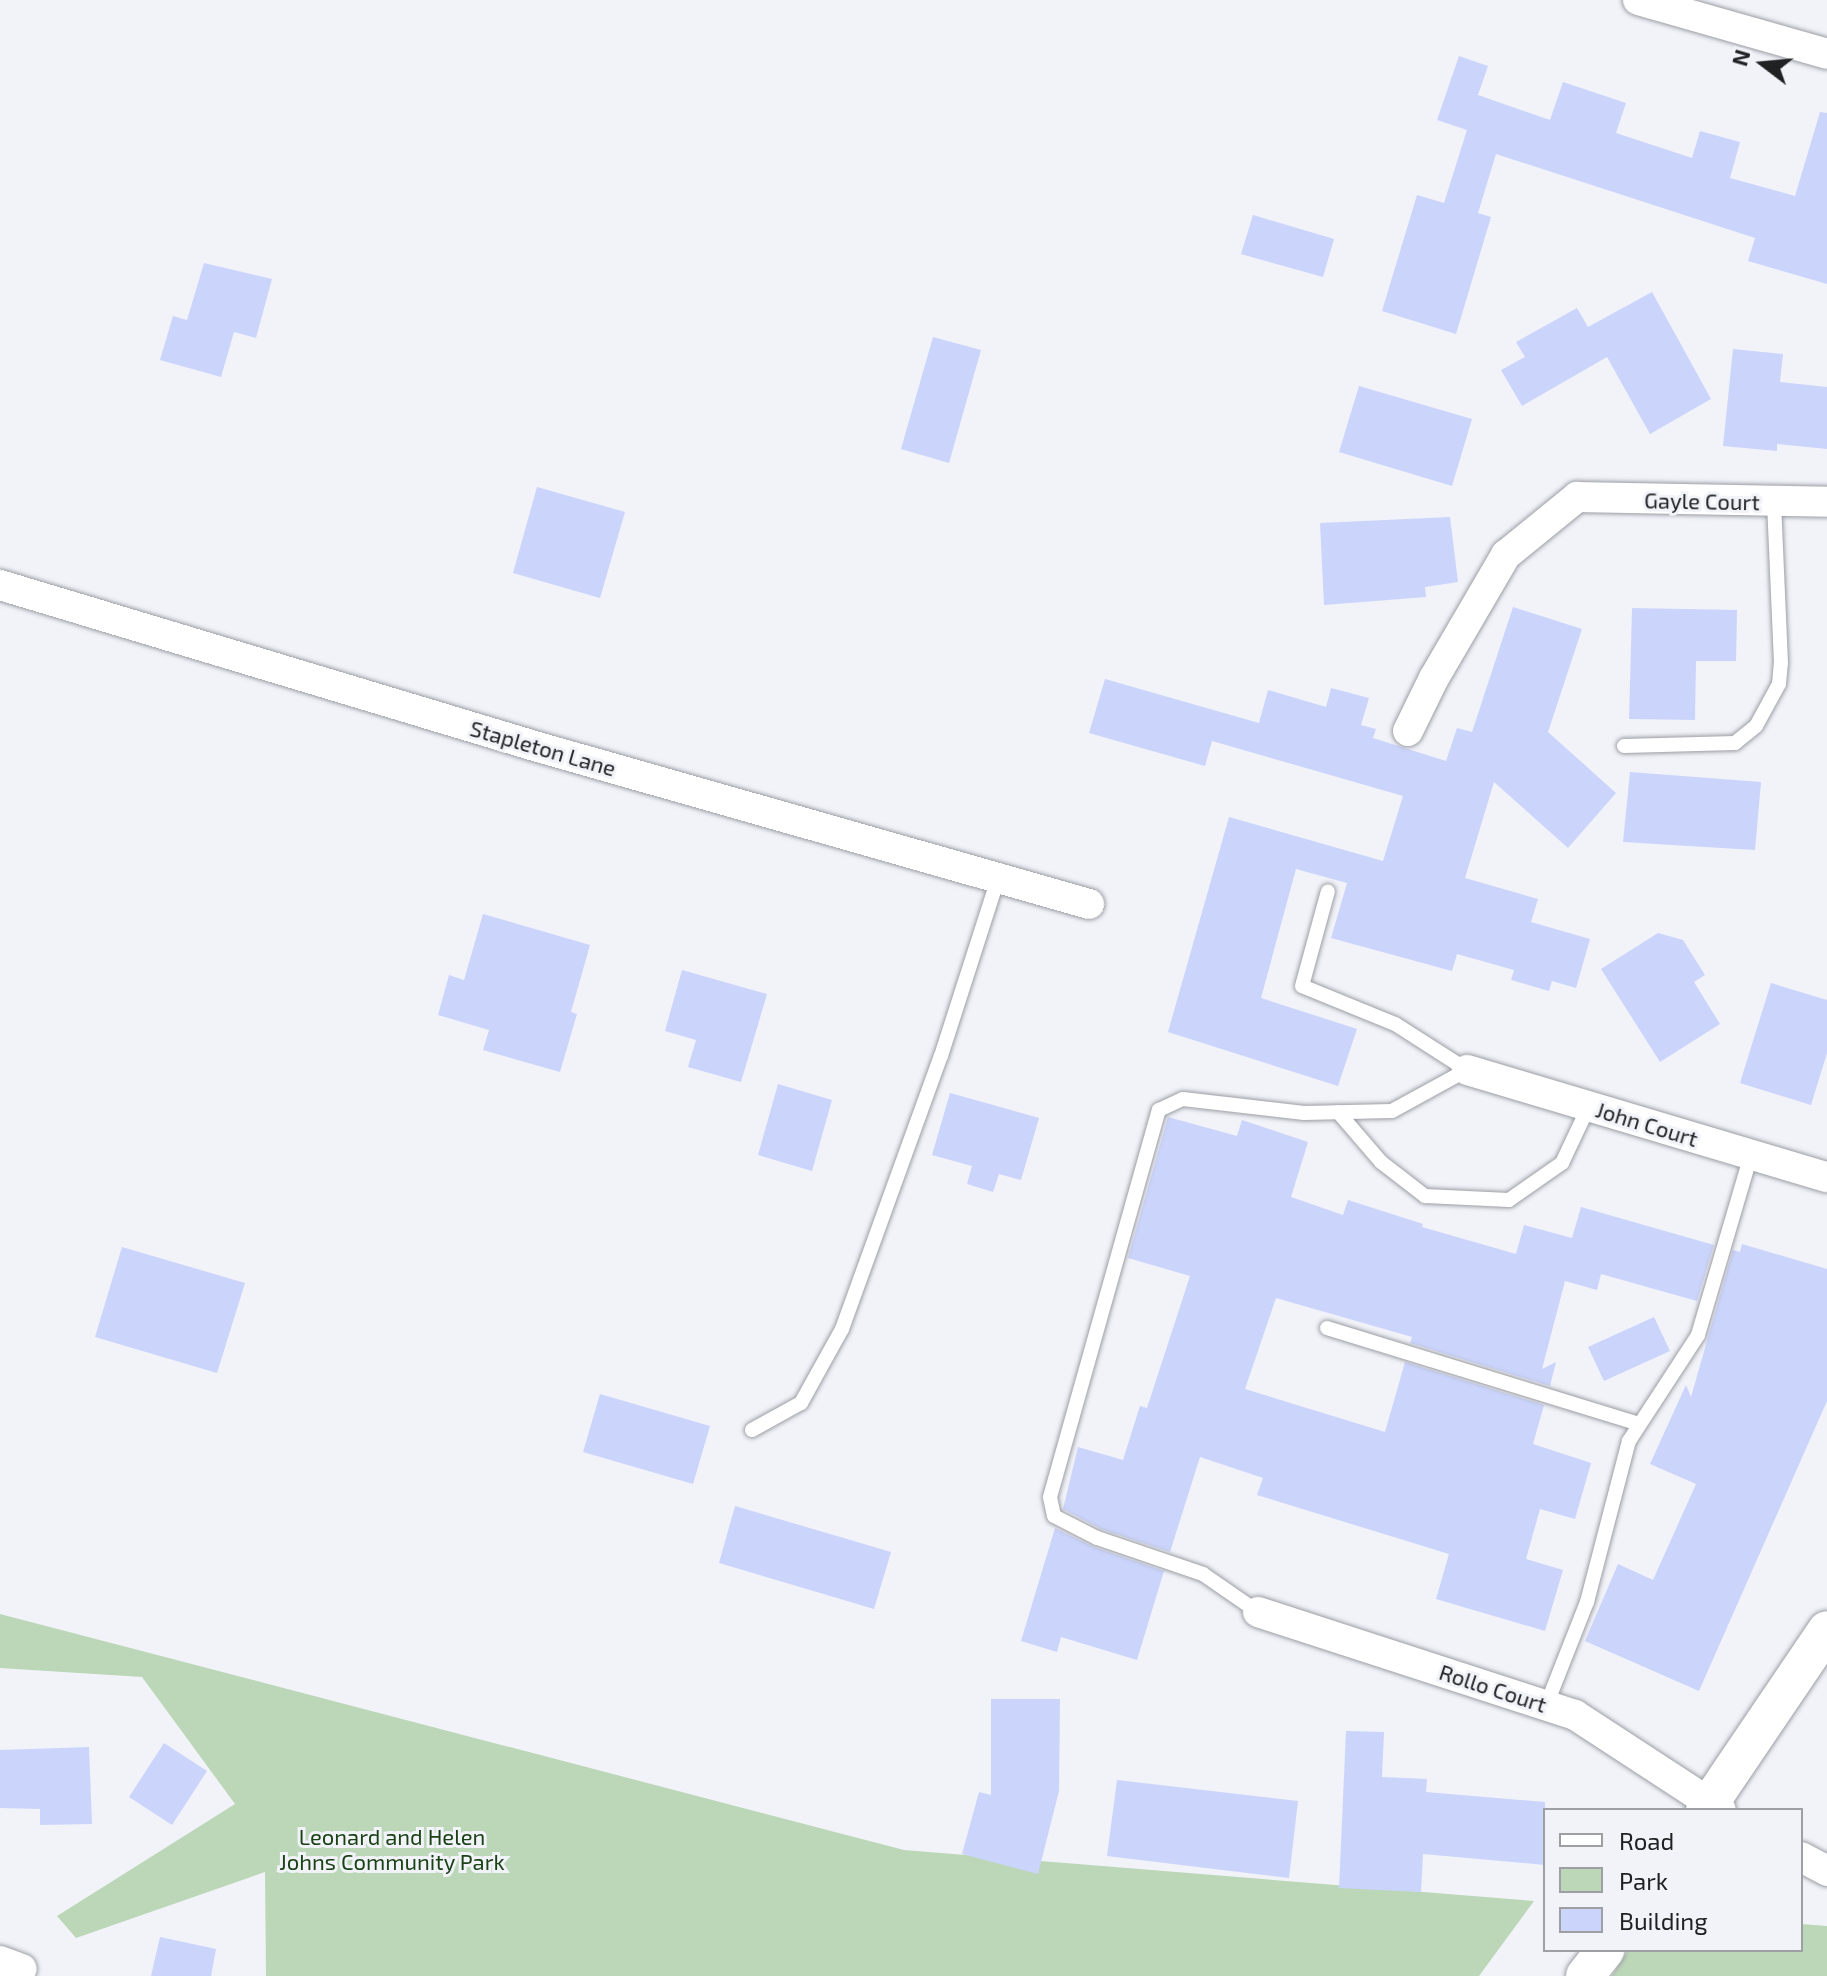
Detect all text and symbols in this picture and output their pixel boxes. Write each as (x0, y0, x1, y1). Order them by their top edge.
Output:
north arrow (1723, 24, 1803, 104)
text: N (1725, 46, 1755, 69)
street label: Gayle Court (1644, 487, 1760, 515)
street label: Stapleton Lane (467, 715, 619, 781)
street label: John Court (1593, 1096, 1701, 1152)
street label: Rollo Court (1436, 1658, 1550, 1718)
legend (1543, 1808, 1803, 1952)
park label: Leonard and Helen Johns Community Park (279, 1823, 505, 1874)
text: Road (1619, 1826, 1674, 1855)
text: Park (1619, 1866, 1668, 1895)
text: Building (1619, 1906, 1708, 1935)

